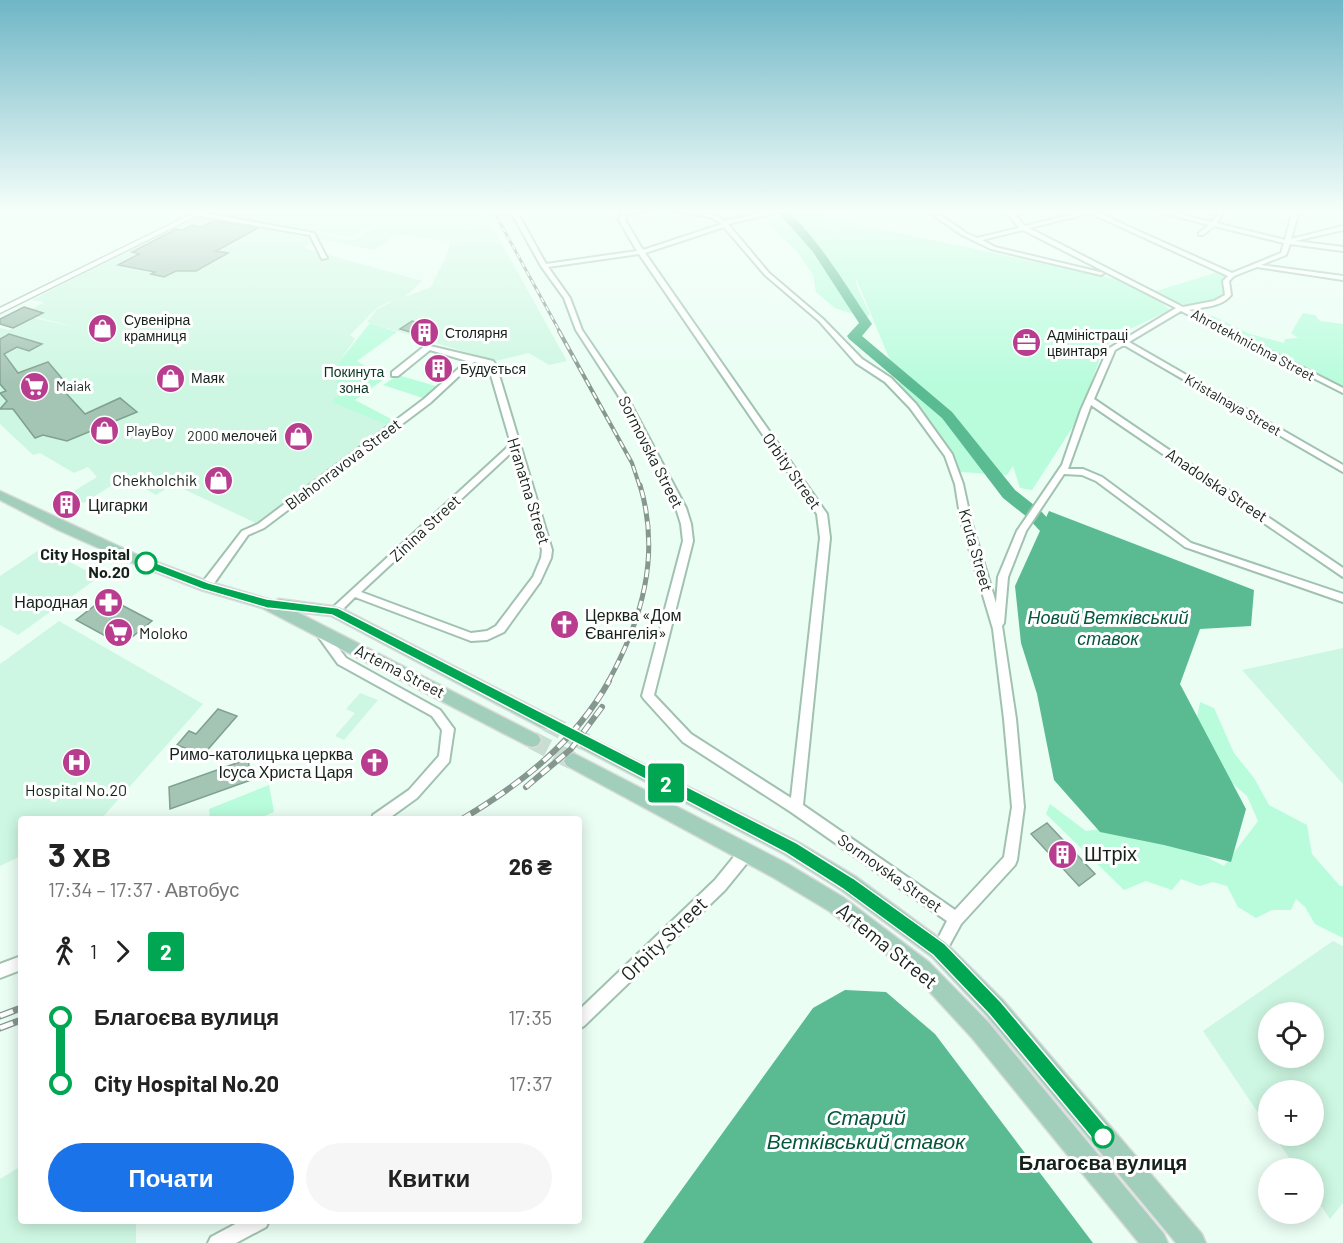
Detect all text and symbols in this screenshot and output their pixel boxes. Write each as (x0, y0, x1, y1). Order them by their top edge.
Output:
street label: Ahrotekhnichna Street (1189, 305, 1318, 384)
place label: Сувенірна крамниця (124, 311, 191, 344)
shop icon: Сувенірна крамниця (87, 312, 119, 344)
building icon: Столярня (408, 317, 440, 349)
place label: Столярня (445, 324, 508, 341)
place label: Адміністраці цвинтаря (1047, 326, 1128, 359)
office icon: Адміністраці цвинтаря (1010, 327, 1042, 359)
building icon: Будується (423, 353, 455, 385)
place label: Будується (460, 360, 526, 377)
shop icon: Маяк (154, 362, 186, 394)
park label: Покинута зона (324, 363, 384, 396)
place label: Маяк (191, 369, 225, 386)
supermarket icon: Maiak (19, 370, 51, 402)
street label: Kristalnaya Street (1182, 370, 1284, 439)
place label: Maiak (56, 377, 91, 394)
street label: Sormovska Street (615, 393, 688, 511)
street label: Blahonravova Street (281, 414, 404, 513)
shop icon: PlayBoy (89, 415, 121, 447)
shop icon: 2000 мелочей (282, 420, 314, 452)
place label: PlayBoy (126, 422, 174, 439)
place label: 2000 мелочей (187, 427, 277, 444)
street label: Orbity Street (759, 429, 826, 512)
street label: Hranatna Street (504, 435, 555, 547)
street label: Anadolska Street (1163, 444, 1272, 526)
shop icon: Chekholchik (202, 464, 234, 496)
place label: Chekholchik (112, 470, 197, 489)
building icon: Цигарки (51, 489, 83, 521)
street label: Zinina Street (386, 490, 464, 565)
place label: Цигарки (88, 495, 148, 514)
street label: Kruta Street (956, 506, 997, 593)
place label: City Hospital No.20 (40, 544, 130, 581)
marker: City Hospital No.20 (135, 552, 157, 574)
pharmacy icon: Народная (93, 586, 125, 618)
place label: Народная (14, 592, 88, 611)
place label: Церква «Дом Євангелія» (585, 605, 682, 642)
water label: Новий Ветківський ставок (1027, 606, 1189, 649)
church icon: Церква «Дом Євангелія» (548, 608, 580, 640)
supermarket icon: Moloko (102, 617, 134, 649)
place label: Moloko (139, 623, 188, 642)
street label: Artema Street (352, 640, 448, 701)
place label: Римо-католицька церква Ісуса Христа Царя (169, 744, 353, 781)
hospital icon: Hospital No.20 (60, 746, 92, 778)
church icon: Римо-католицька церква Ісуса Христа Царя (358, 747, 390, 779)
line badge: 2 (646, 764, 686, 802)
text: 2 (660, 771, 672, 796)
place label: Hospital No.20 (25, 780, 127, 799)
street label: Sormovska Street (834, 829, 946, 916)
text: 3 хв (48, 834, 111, 874)
building icon: Штріх (1047, 838, 1079, 870)
place label: Штріх (1084, 841, 1137, 865)
text: 26 ₴ (509, 853, 552, 879)
text: 17:34 – 17:37 · Автобус (48, 877, 239, 901)
street label: Orbity Street (615, 891, 712, 985)
street label: Artema Street (832, 897, 943, 993)
icon: walk (48, 935, 81, 968)
icon: forward (106, 935, 139, 968)
text: 1 (90, 939, 97, 963)
text: 2 (160, 939, 172, 964)
map controls (1258, 1002, 1324, 1224)
button: locate (1258, 1002, 1324, 1068)
text: Благоєва вулиця (94, 1003, 279, 1029)
text: 17:35 (508, 1005, 552, 1029)
text: City Hospital No.20 (94, 1070, 279, 1096)
text: 17:37 (509, 1071, 552, 1095)
button: + (1258, 1080, 1324, 1146)
water label: Старий Ветківський ставок (767, 1104, 966, 1153)
marker: Благоєва вулиця (1092, 1126, 1114, 1148)
button: Почати (48, 1143, 294, 1212)
button: Квитки (306, 1143, 552, 1212)
place label: Благоєва вулиця (1019, 1150, 1187, 1174)
button: − (1258, 1158, 1324, 1224)

